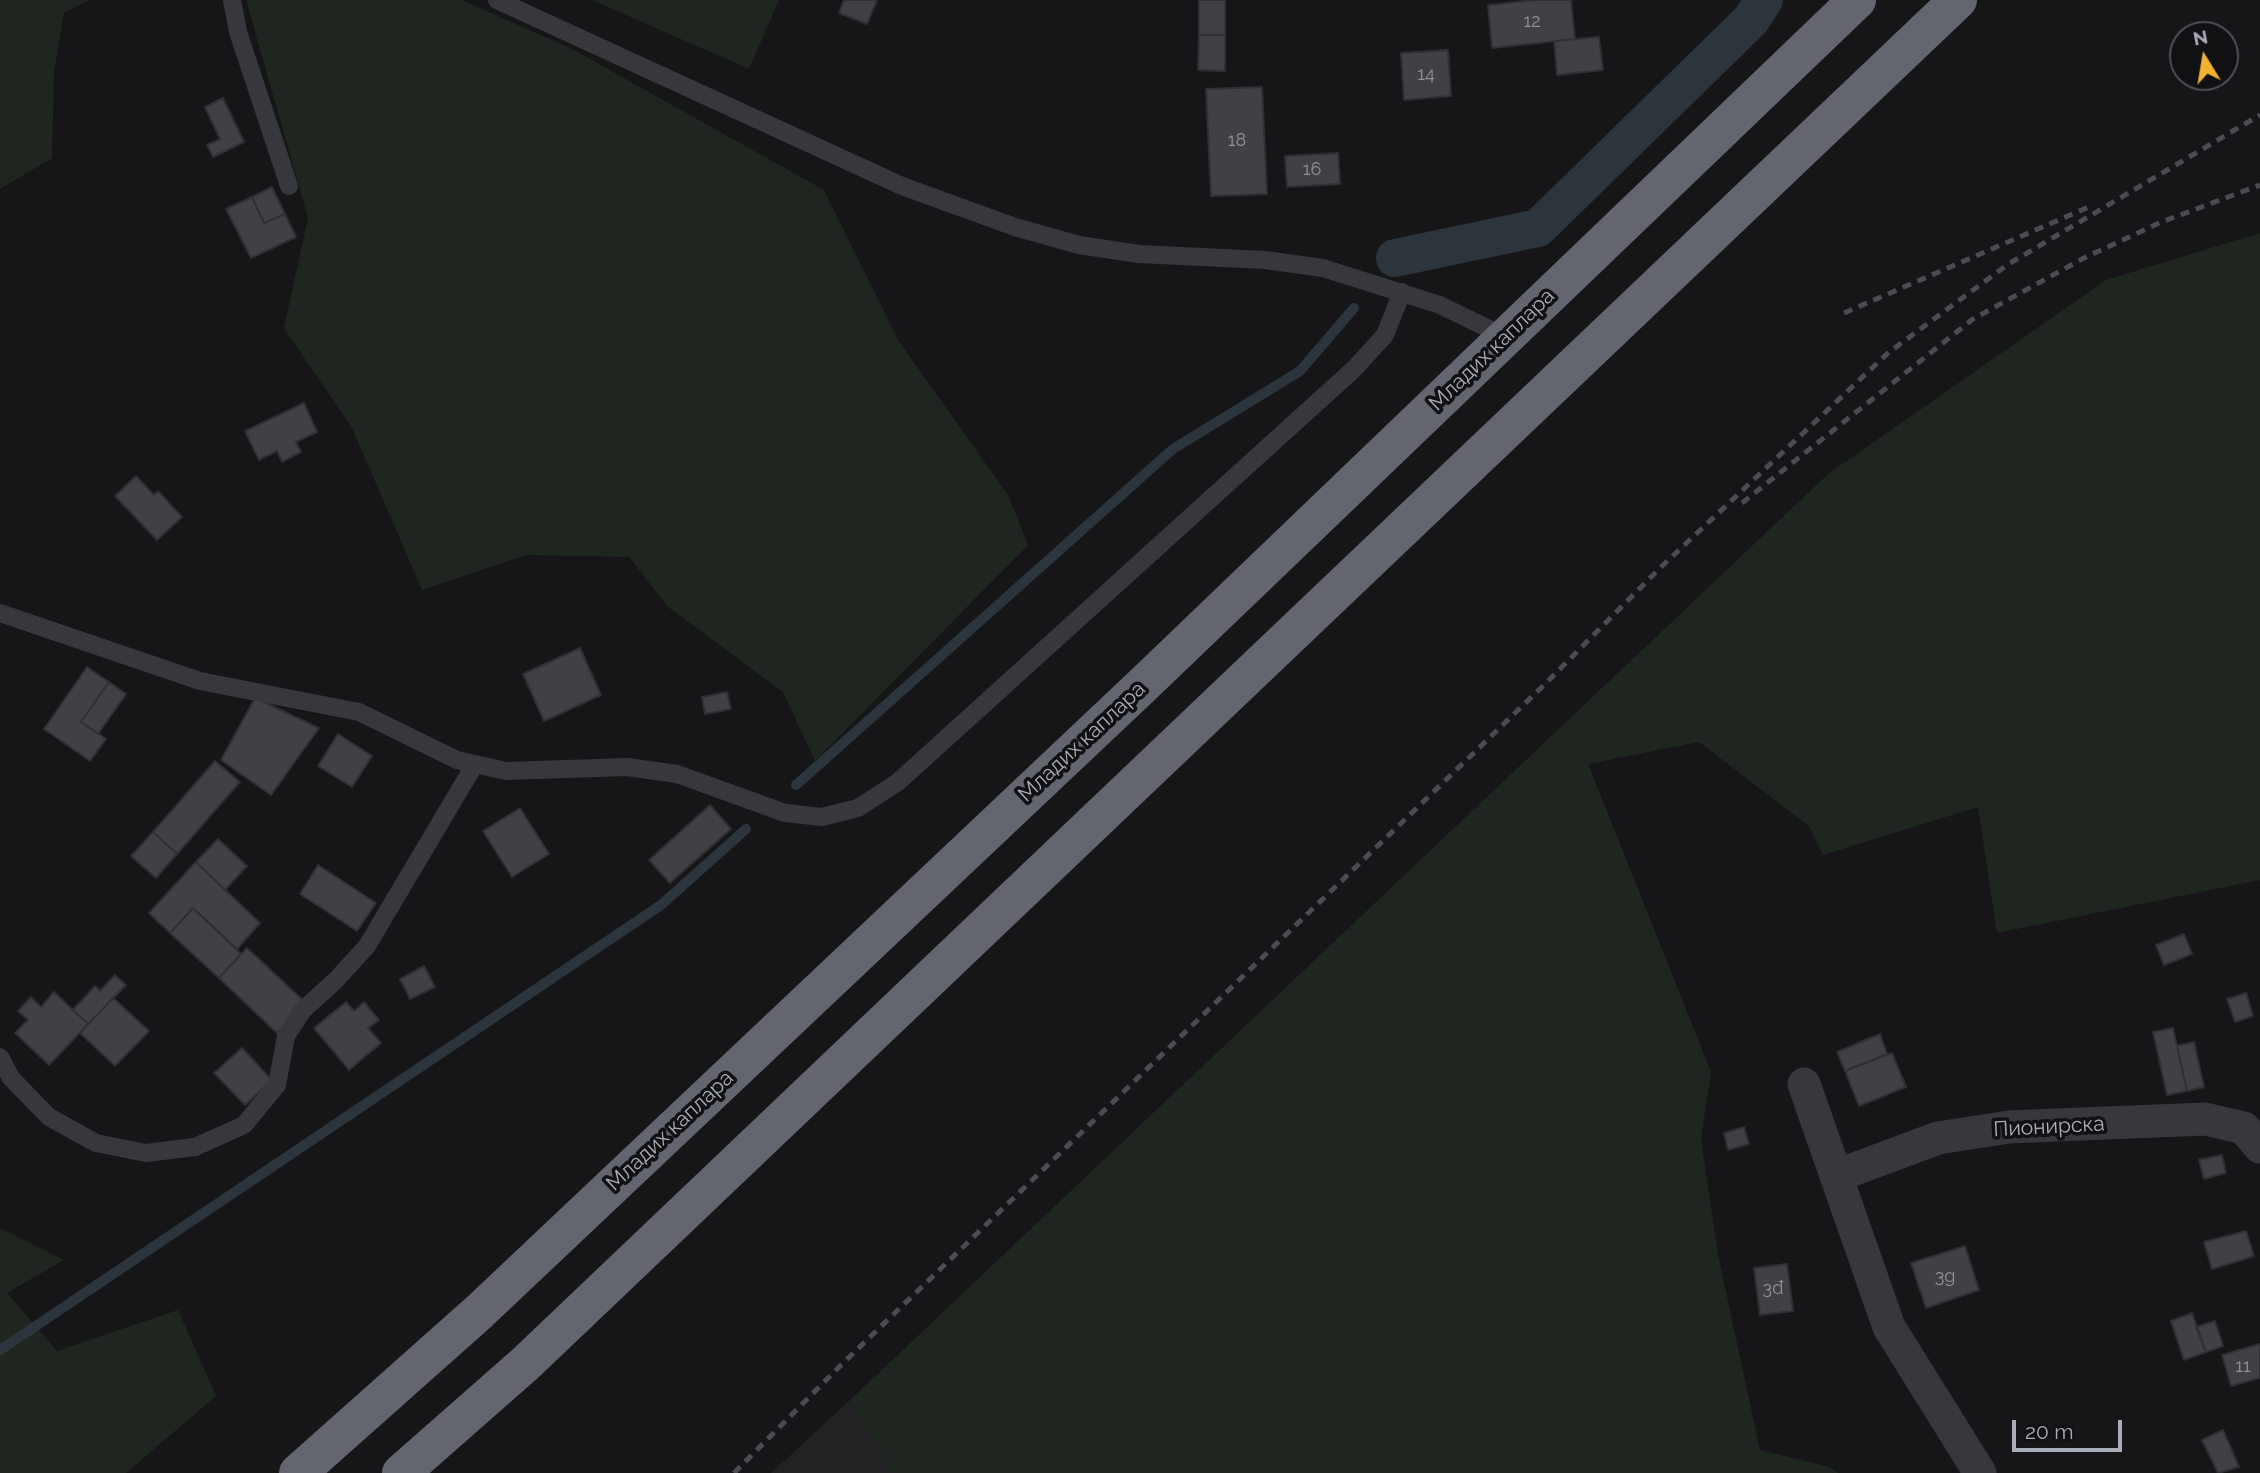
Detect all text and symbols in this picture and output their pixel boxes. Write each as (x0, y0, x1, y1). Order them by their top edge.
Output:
house number: 12 (1523, 11, 1541, 33)
north arrow (2169, 21, 2239, 91)
text: N (2191, 25, 2210, 50)
house number: 14 (1417, 64, 1435, 86)
house number: 18 (1228, 130, 1246, 152)
house number: 16 (1303, 159, 1321, 181)
street label: Младих каплара (1424, 284, 1560, 416)
street label: Младих каплара (1013, 677, 1151, 807)
street label: Младих каплара (601, 1066, 739, 1196)
street label: Пионирска (1993, 1111, 2105, 1143)
house number: 3g (1935, 1266, 1955, 1288)
house number: 3đ (1763, 1278, 1783, 1300)
house number: 11 (2235, 1356, 2251, 1378)
scale bar (2015, 1406, 2125, 1450)
text: 20 m (2025, 1419, 2073, 1444)

